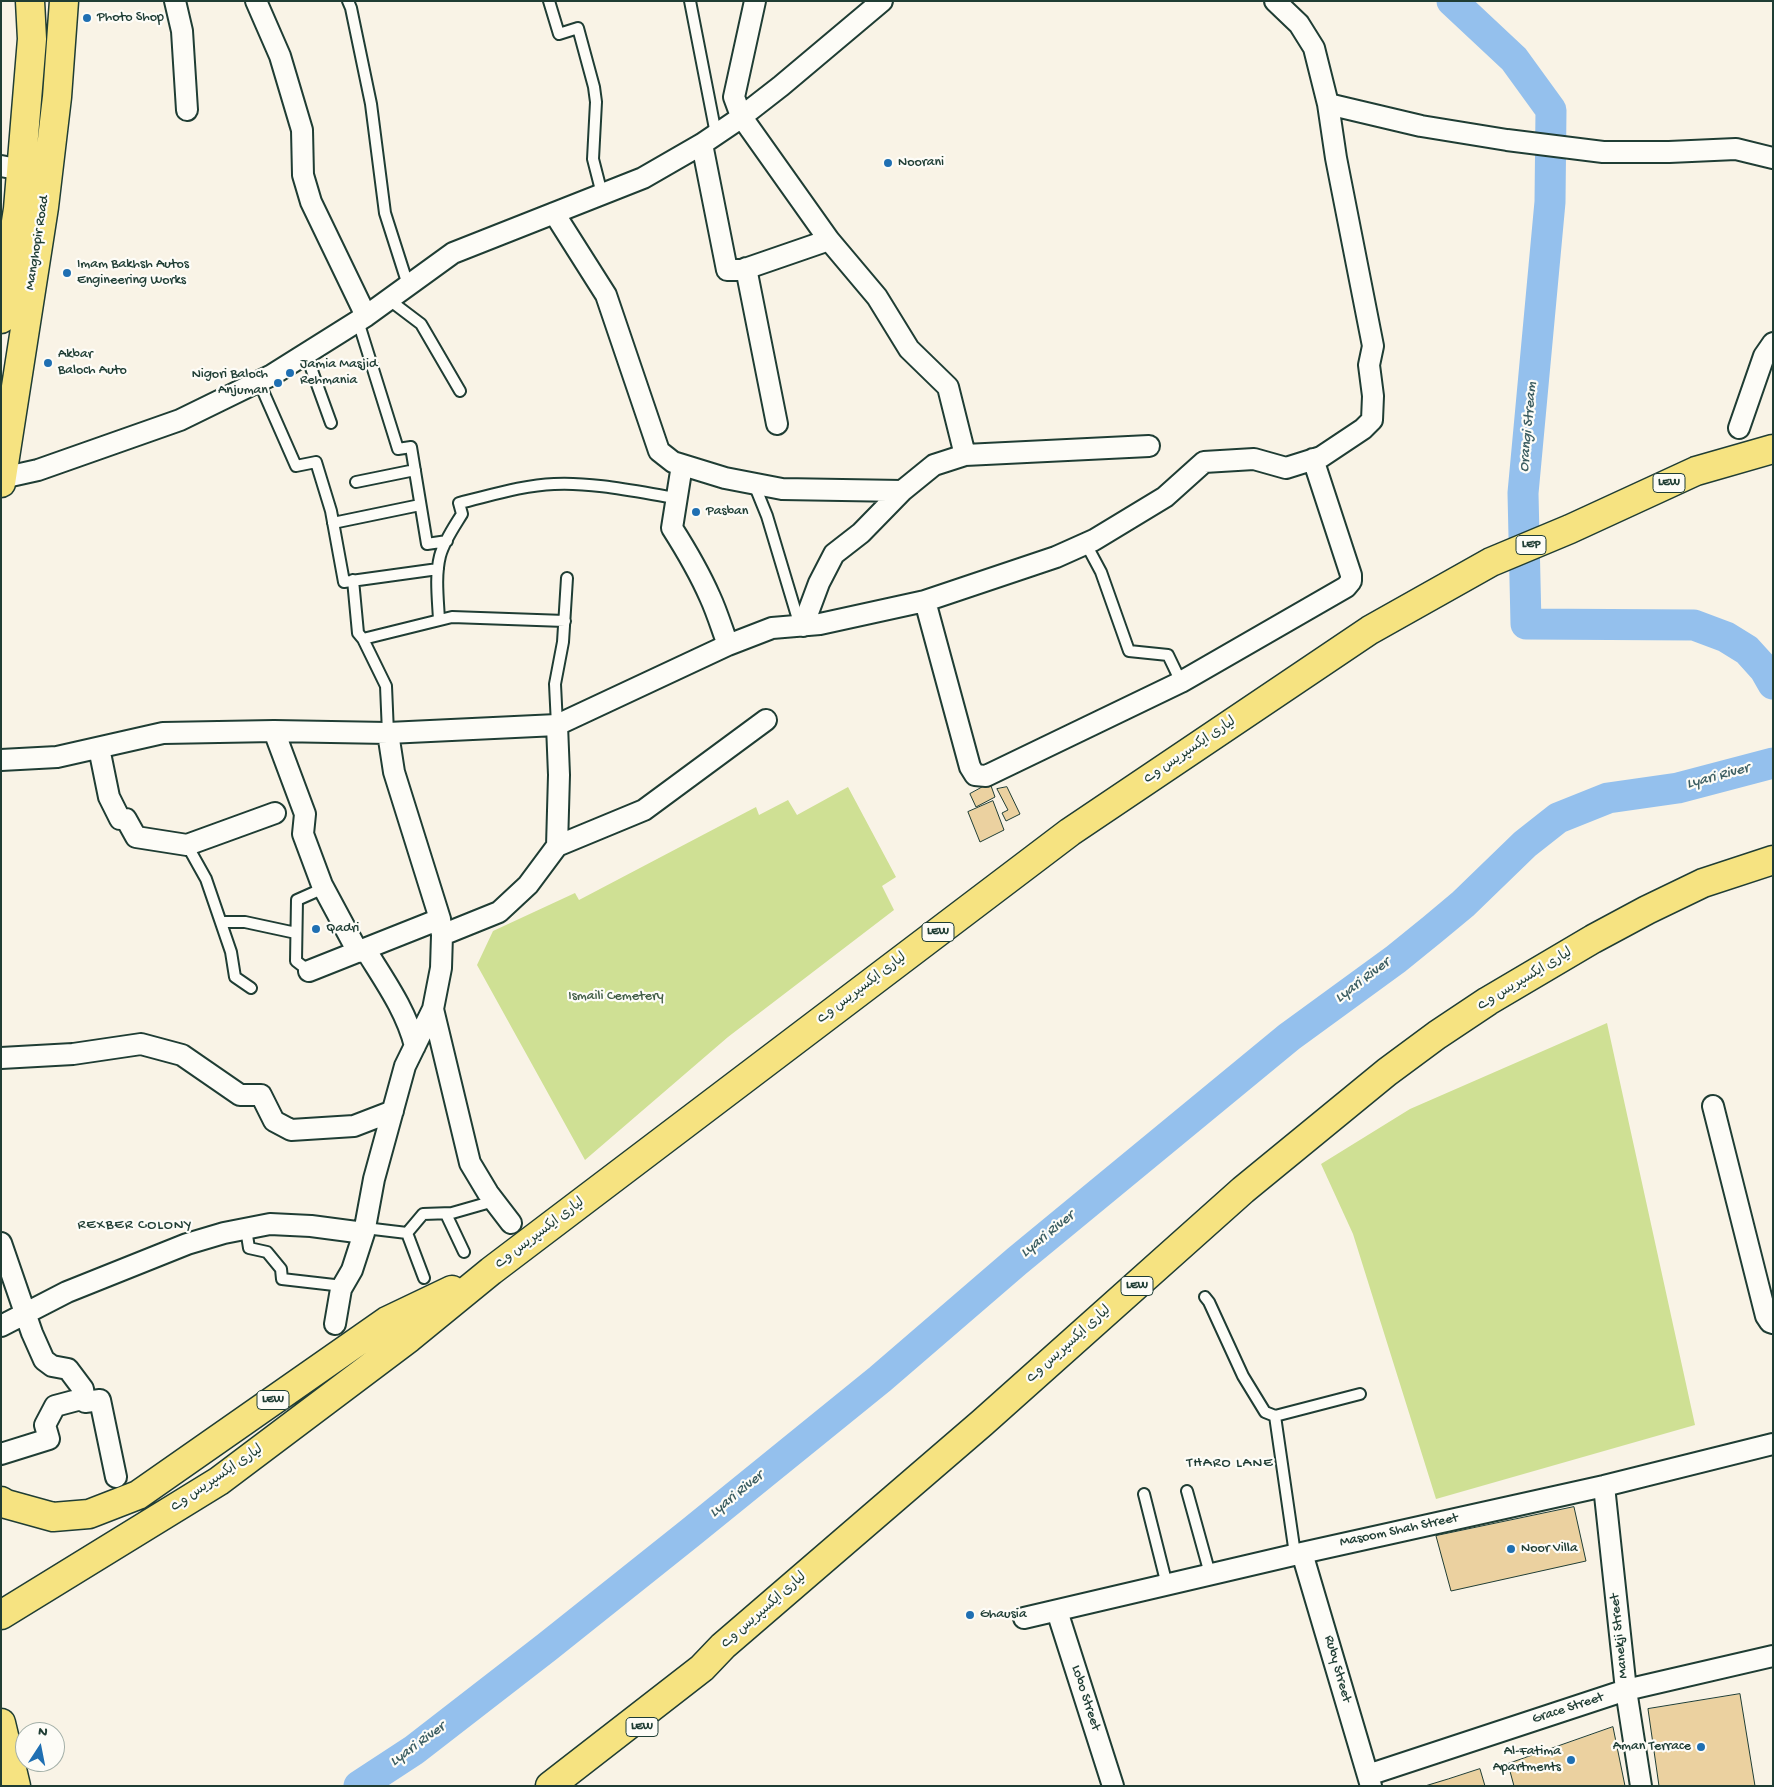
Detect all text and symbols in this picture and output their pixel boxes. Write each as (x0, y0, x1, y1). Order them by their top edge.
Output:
place label: Photo Shop (97, 10, 164, 26)
marker: Photo Shop (81, 12, 93, 24)
place label: Noorani (898, 155, 944, 171)
marker: Noorani (882, 157, 894, 169)
street label: Manghopir Road (22, 194, 54, 292)
place label: Imam Bakhsh Autos Engineering Works (77, 257, 189, 290)
marker: Imam Bakhsh Autos Engineering Works (61, 267, 73, 279)
place label: Akbar Baloch Auto (58, 347, 127, 380)
marker: Akbar Baloch Auto (42, 357, 54, 369)
place label: Jamia Masjid Rehmania (300, 357, 377, 390)
place label: Nigori Baloch Anjuman (192, 367, 268, 400)
marker: Jamia Masjid Rehmania (284, 367, 296, 379)
marker: Nigori Baloch Anjuman (272, 377, 284, 389)
water label: Orangi Stream (1516, 381, 1542, 473)
road number: LEW (1653, 473, 1685, 492)
place label: Pasban (706, 504, 748, 520)
marker: Pasban (690, 506, 702, 518)
road number: LEP (1516, 536, 1546, 554)
street label: لیاری ایکسپریس وے (1141, 714, 1239, 788)
water label: Lyari River (1685, 760, 1751, 794)
place label: Qadri (326, 921, 359, 937)
road number: LEW (922, 922, 954, 942)
marker: Qadri (310, 923, 322, 935)
street label: لیاری ایکسپریس وے (1474, 945, 1576, 1015)
street label: لیاری ایکسپریس وے (814, 950, 910, 1028)
water label: Lyari River (1332, 955, 1394, 1007)
park label: Ismaili Cemetery (568, 989, 664, 1005)
street label: لیاری ایکسپریس وے (492, 1195, 588, 1273)
water label: Lyari River (1017, 1208, 1079, 1262)
district label: REXBER COLONY (76, 1217, 194, 1235)
road number: LEW (1121, 1276, 1153, 1295)
street label: لیاری ایکسپریس وے (1023, 1303, 1115, 1387)
road number: LEW (257, 1390, 289, 1410)
street label: لیاری ایکسپریس وے (168, 1442, 266, 1516)
district label: THARO LANE (1185, 1455, 1275, 1473)
water label: Lyari River (706, 1468, 768, 1522)
street label: Masoom Shah Street (1338, 1510, 1460, 1552)
place label: Noor Villa (1521, 1541, 1578, 1557)
marker: Noor Villa (1505, 1543, 1517, 1555)
street label: لیاری ایکسپریس وے (718, 1569, 810, 1653)
street label: Manekji Street (1607, 1593, 1633, 1679)
place label: Ghausia (980, 1607, 1027, 1623)
marker: Ghausia (964, 1609, 976, 1621)
street label: Ruby Street (1319, 1634, 1355, 1704)
street label: Lobo Street (1067, 1663, 1103, 1733)
street label: Grace Street (1530, 1690, 1606, 1728)
road number: LEW (626, 1718, 658, 1736)
water label: Lyari River (387, 1719, 449, 1771)
north arrow (15, 1722, 65, 1772)
text: N (37, 1724, 49, 1742)
place label: Aman Terrace (1613, 1739, 1691, 1755)
marker: Aman Terrace (1695, 1741, 1707, 1753)
place label: Al-Fatima Apartments (1493, 1744, 1561, 1776)
marker: Al-Fatima Apartments (1565, 1754, 1577, 1766)

